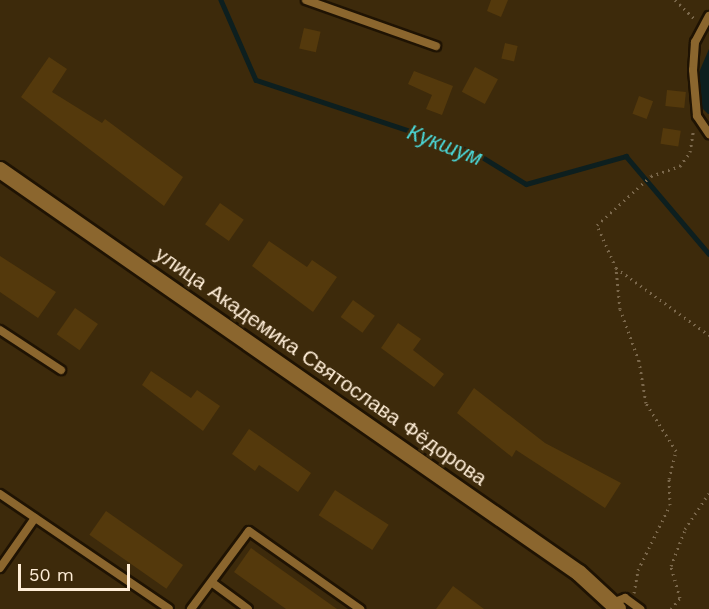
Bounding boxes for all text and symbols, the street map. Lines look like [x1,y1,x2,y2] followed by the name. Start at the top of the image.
[404,119,486,171] water label: Кукшум
[150,241,492,491] street label: улица Академика Святослава Фёдорова
[21,552,134,590] scale bar
[29,564,74,585] text: 50 m

